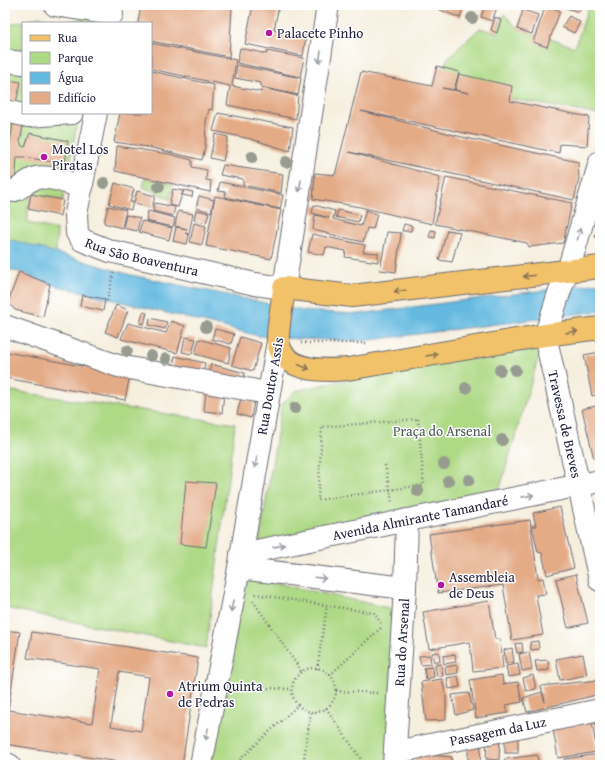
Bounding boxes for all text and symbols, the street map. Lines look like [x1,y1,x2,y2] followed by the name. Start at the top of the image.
[22,22,152,114] legend
[277,23,363,43] place label: Palacete Pinho
[264,28,274,38] marker: Palacete Pinho
[58,29,77,46] text: Rua
[58,49,94,66] text: Parque
[316,50,324,63] one-way arrow
[58,69,84,86] text: Água
[58,89,96,106] text: Edifício
[52,139,109,175] place label: Motel Los Piratas
[39,152,49,162] marker: Motel Los Piratas
[296,179,304,192] one-way arrow
[576,228,583,241] one-way arrow
[82,232,201,281] street label: Rua São Boaventura
[523,272,536,280] one-way arrow
[394,287,407,294] one-way arrow
[565,328,578,336] one-way arrow
[252,336,288,436] street label: Rua Doutor Assis
[425,351,438,359] one-way arrow
[297,363,309,371] one-way arrow
[543,368,587,480] street label: Travessa de Breves
[393,421,491,441] park label: Praça do Arsenal
[252,455,260,468] one-way arrow
[331,490,510,545] street label: Avenida Almirante Tamandaré
[521,492,534,500] one-way arrow
[272,542,285,550] one-way arrow
[449,567,515,603] place label: Assembleia de Deus
[313,574,326,581] one-way arrow
[436,580,446,590] marker: Assembleia de Deus
[389,598,414,687] street label: Rua do Arsenal
[228,599,236,612] one-way arrow
[178,676,263,712] place label: Atrium Quinta de Pedras
[165,689,175,699] marker: Atrium Quinta de Pedras
[448,711,548,751] street label: Passagem da Luz
[203,727,211,740] one-way arrow

